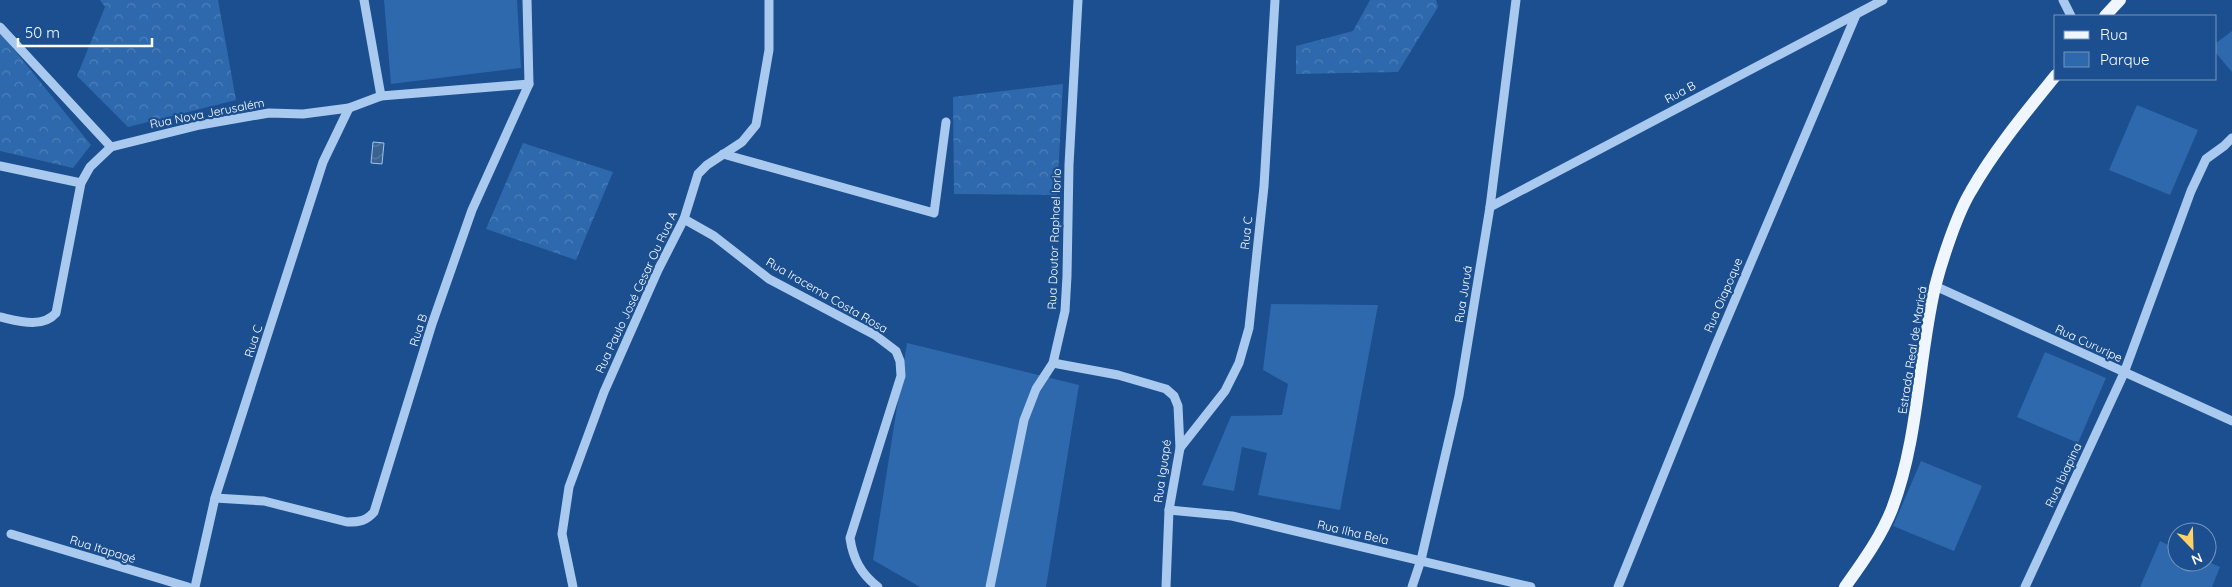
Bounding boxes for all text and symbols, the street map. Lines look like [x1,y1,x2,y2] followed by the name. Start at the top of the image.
[18,15,151,47] scale bar
[2054,15,2217,80] legend
[25,23,60,42] text: 50 m
[2100,25,2128,44] text: Rua
[2100,50,2150,69] text: Parque
[1662,78,1698,106] street label: Rua B
[148,95,266,131] street label: Rua Nova Jerusalém
[1044,168,1064,310] street label: Rua Doutor Raphael Iorio
[592,208,680,375] street label: Rua Paulo José Cesar Ou Rua A
[1237,216,1255,250] street label: Rua C
[763,254,891,336] street label: Rua Iracema Costa Rosa
[1701,255,1746,335] street label: Rua Oiapoque
[1451,264,1475,324] street label: Rua Juruá
[1894,285,1930,415] street label: Estrada Real de Maricá
[406,312,430,348] street label: Rua B
[2053,321,2125,365] street label: Rua Cururipe
[241,323,265,359] street label: Rua C
[1150,438,1174,504] street label: Rua Iguapé
[2042,440,2084,510] street label: Rua Ibiapina
[1316,516,1390,548] street label: Rua Ilha Bela
[2167,522,2217,572] north arrow
[68,532,138,566] street label: Rua Itapagé
[2189,549,2205,569] text: N

